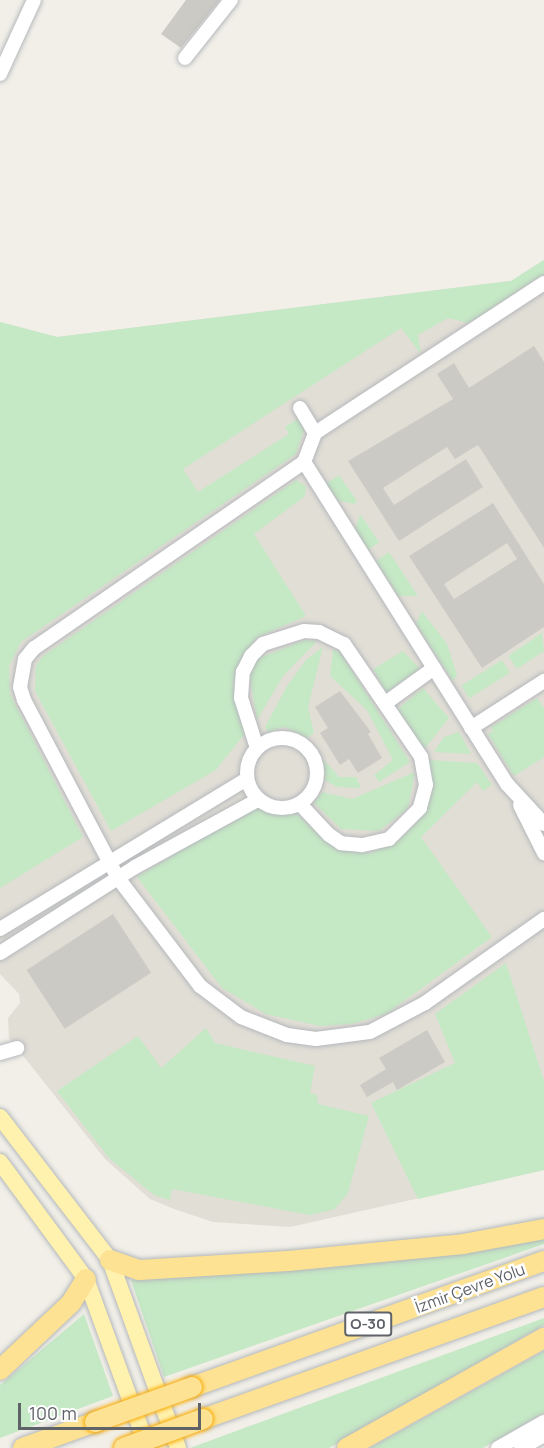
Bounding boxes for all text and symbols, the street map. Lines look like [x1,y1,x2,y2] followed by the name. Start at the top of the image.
[412,1259,528,1317] street label: İzmir Çevre Yolu
[344,1312,392,1336] road number: O-30
[21,1391,204,1429] scale bar
[29,1401,77,1425] text: 100 m

